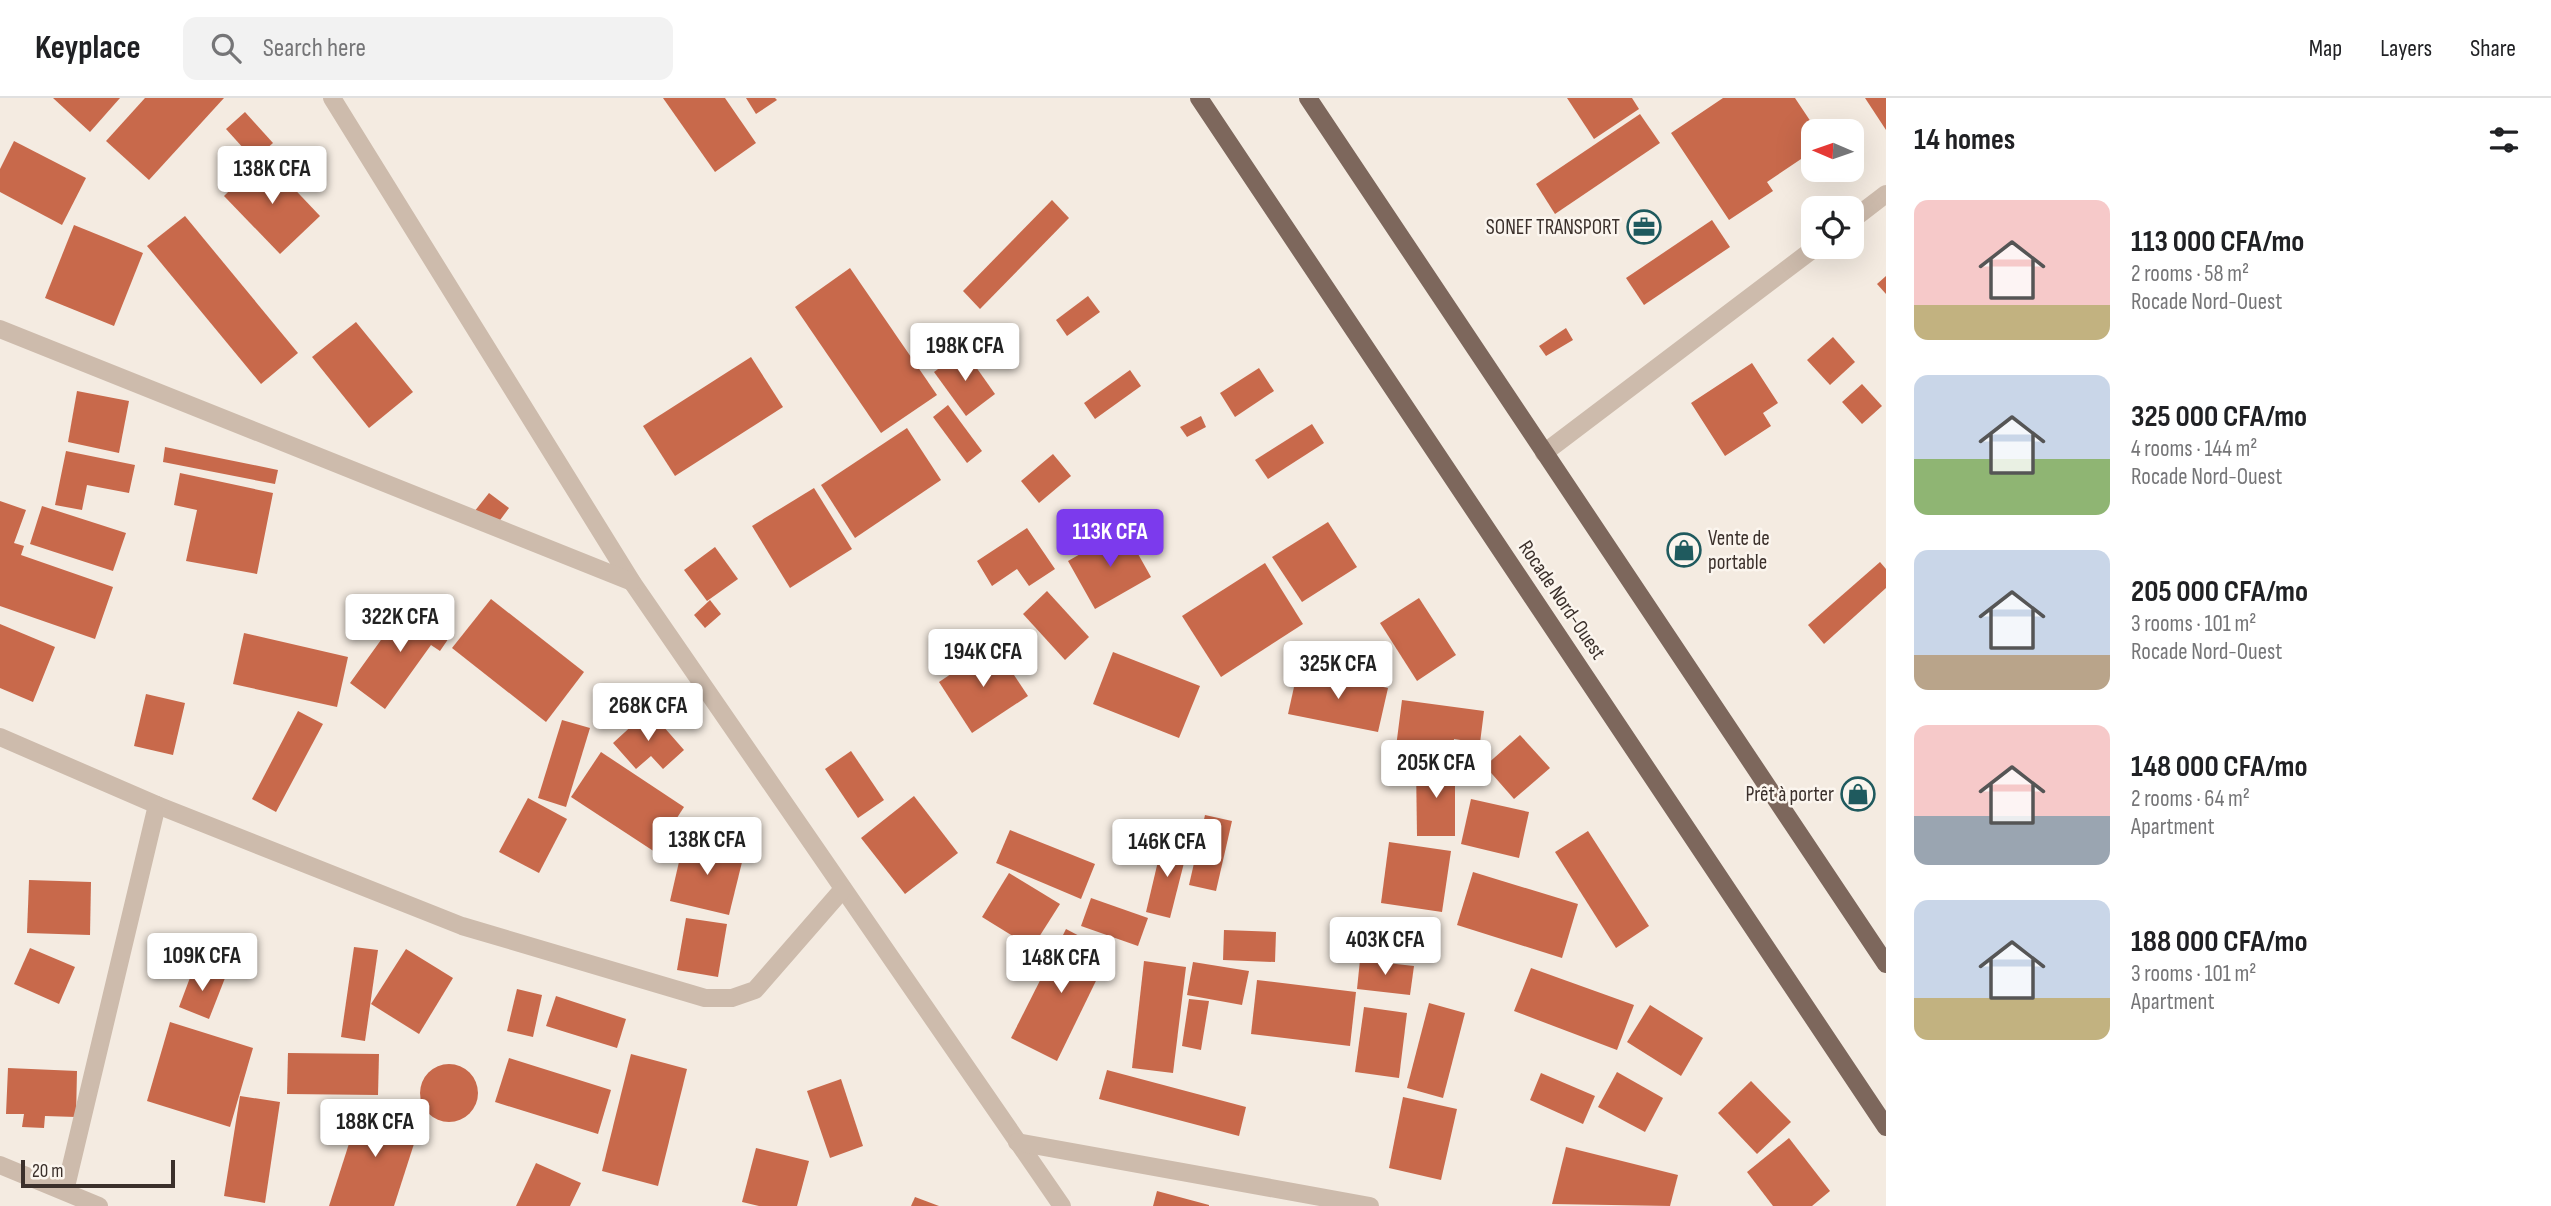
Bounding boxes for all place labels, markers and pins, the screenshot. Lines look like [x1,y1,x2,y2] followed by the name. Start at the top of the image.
[200,146,344,206] pin: 138K CFA
[1625,208,1663,246] office icon: SONEF TRANSPORT
[1486,215,1620,240] place label: SONEF TRANSPORT
[893,324,1037,383] pin: 198K CFA
[1038,510,1182,569] pin: 113K CFA
[1708,526,1770,575] place label: Vente de portable
[1665,531,1703,569] shop icon: Vente de portable
[328,594,472,654] pin: 322K CFA
[911,630,1055,689] pin: 194K CFA
[1266,642,1410,701] pin: 325K CFA
[576,684,720,743] pin: 268K CFA
[1364,740,1508,800] pin: 205K CFA
[1839,775,1877,813] shop icon: Prêt à porter
[1746,782,1834,807] place label: Prêt à porter
[635,818,779,877] pin: 138K CFA
[1095,820,1239,879] pin: 146K CFA
[1313,918,1457,977] pin: 403K CFA
[130,934,274,993] pin: 109K CFA
[989,936,1133,995] pin: 148K CFA
[303,1100,447,1159] pin: 188K CFA

